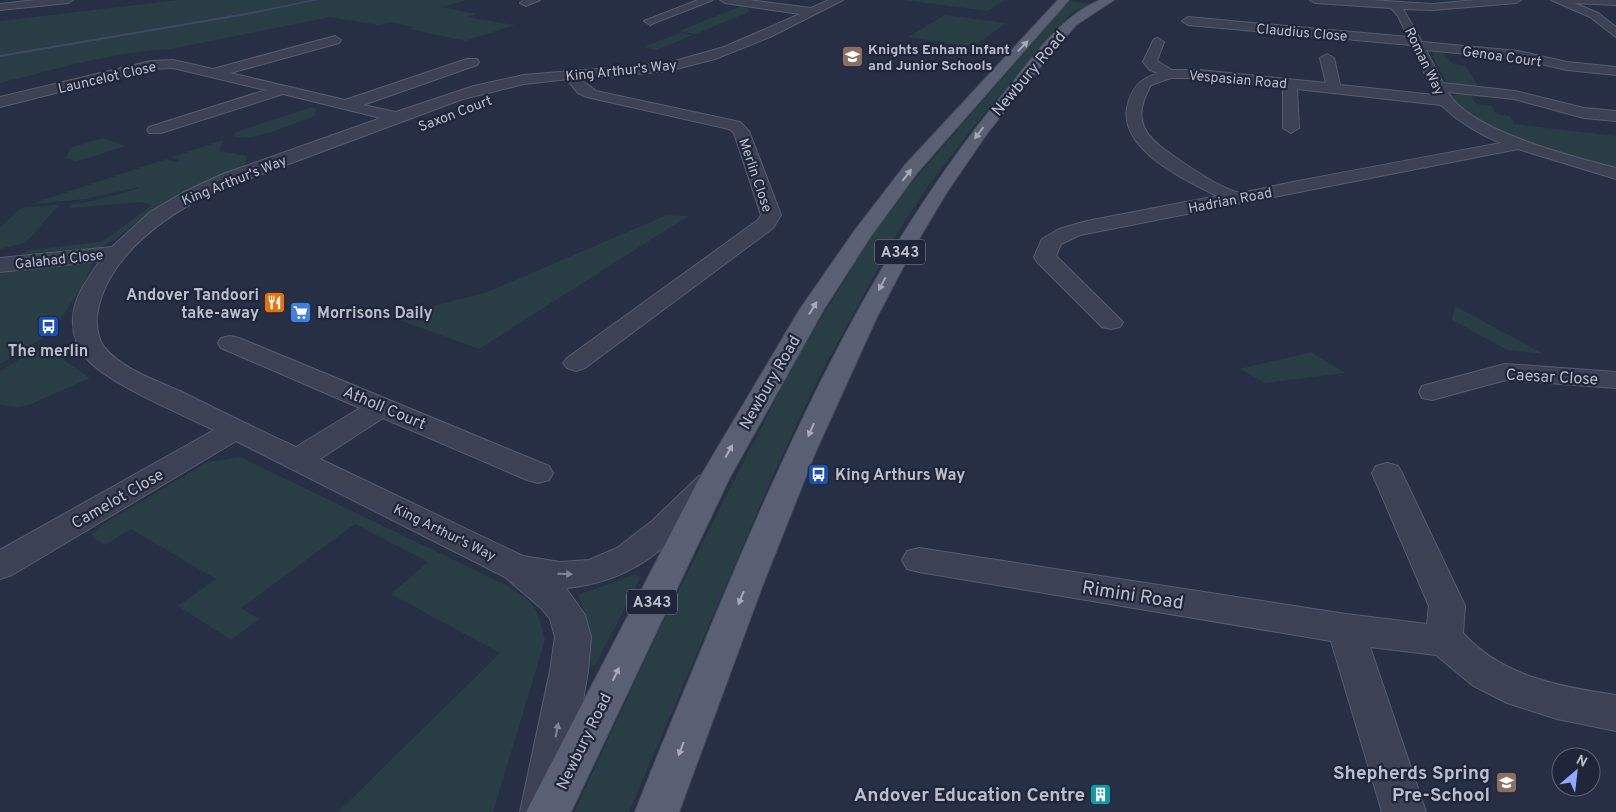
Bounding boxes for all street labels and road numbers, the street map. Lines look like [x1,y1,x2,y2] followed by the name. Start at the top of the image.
[1256,21,1348,46] street label: Claudius Close
[1400,25,1447,98] street label: Roman Way
[988,28,1071,121] street label: Newbury Road
[1461,44,1543,71] street label: Genoa Court
[565,57,678,86] street label: King Arthur's Way
[57,59,158,98] street label: Launcelot Close
[1188,68,1288,93] street label: Vespasian Road
[416,93,495,136] street label: Saxon Court
[734,136,775,215] street label: Merlin Close
[180,153,290,210] street label: King Arthur's Way
[1187,185,1274,218] street label: Hadrian Road
[875,240,925,264] road number: A343
[14,247,104,274] street label: Galahad Close
[736,333,806,433] street label: Newbury Road
[1505,366,1599,390] street label: Caesar Close
[340,383,428,435] street label: Atholl Court
[68,465,168,534] street label: Camelot Close
[390,501,498,565] street label: King Arthur's Way
[1080,576,1185,616] street label: Rimini Road
[627,590,677,614] road number: A343
[553,690,617,793] street label: Newbury Road

